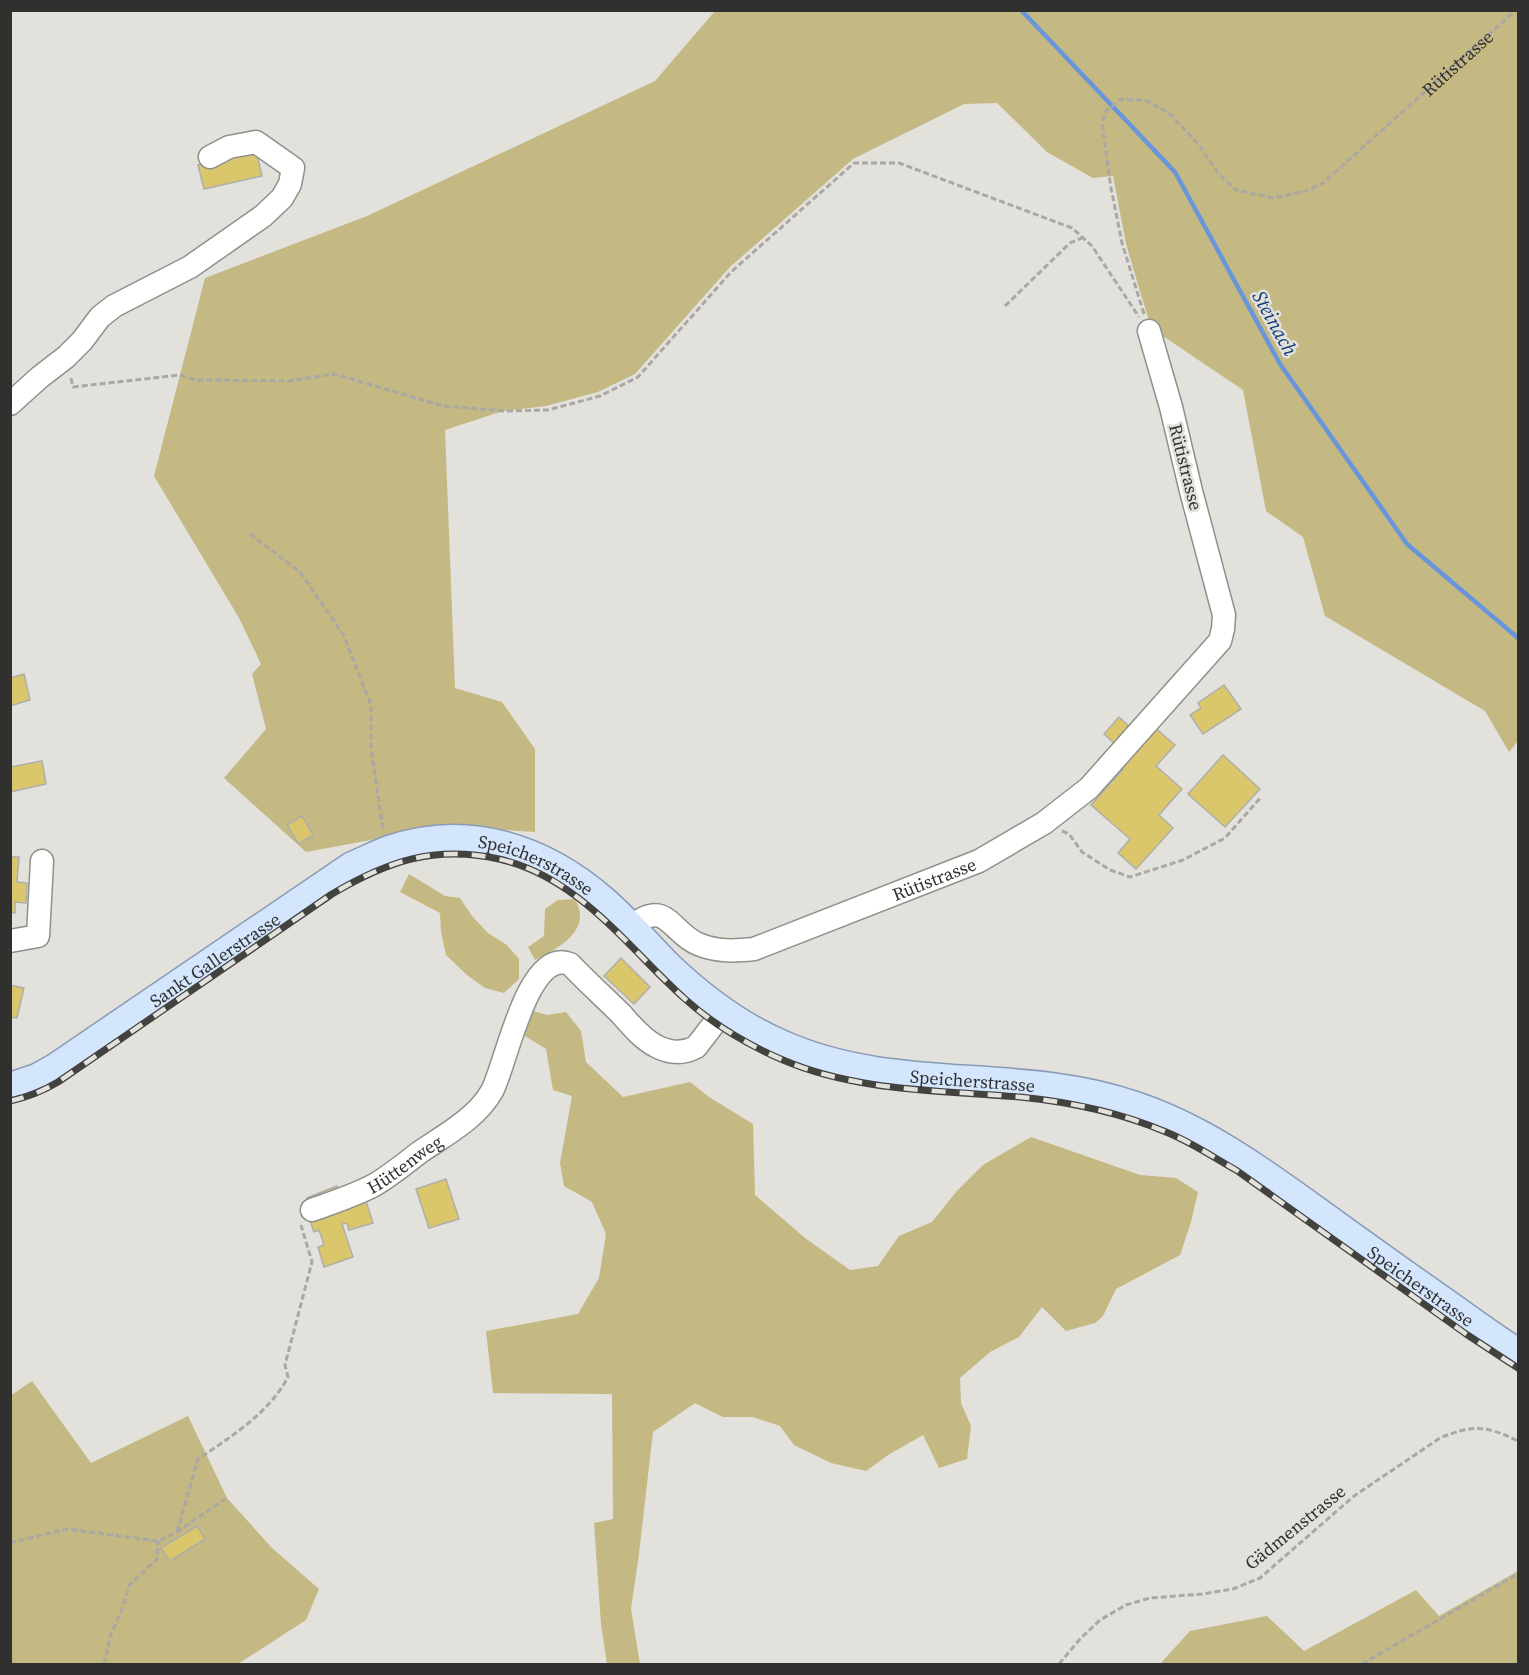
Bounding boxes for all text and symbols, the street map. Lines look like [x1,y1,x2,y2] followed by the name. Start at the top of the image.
[1416,24,1498,102] street label: Rütistrasse
[1246,285,1304,361] water label: Steinach
[1163,421,1209,513] street label: Rütistrasse
[477,828,599,901] street label: Speicherstrasse
[888,851,980,906] street label: Rütistrasse
[144,906,285,1013] street label: Sankt Gallerstrasse
[909,1063,1036,1098] street label: Speicherstrasse
[362,1128,447,1199] street label: Hüttenweg
[1363,1239,1479,1332] street label: Speicherstrasse
[1239,1479,1351,1575] street label: Gädmenstrasse

